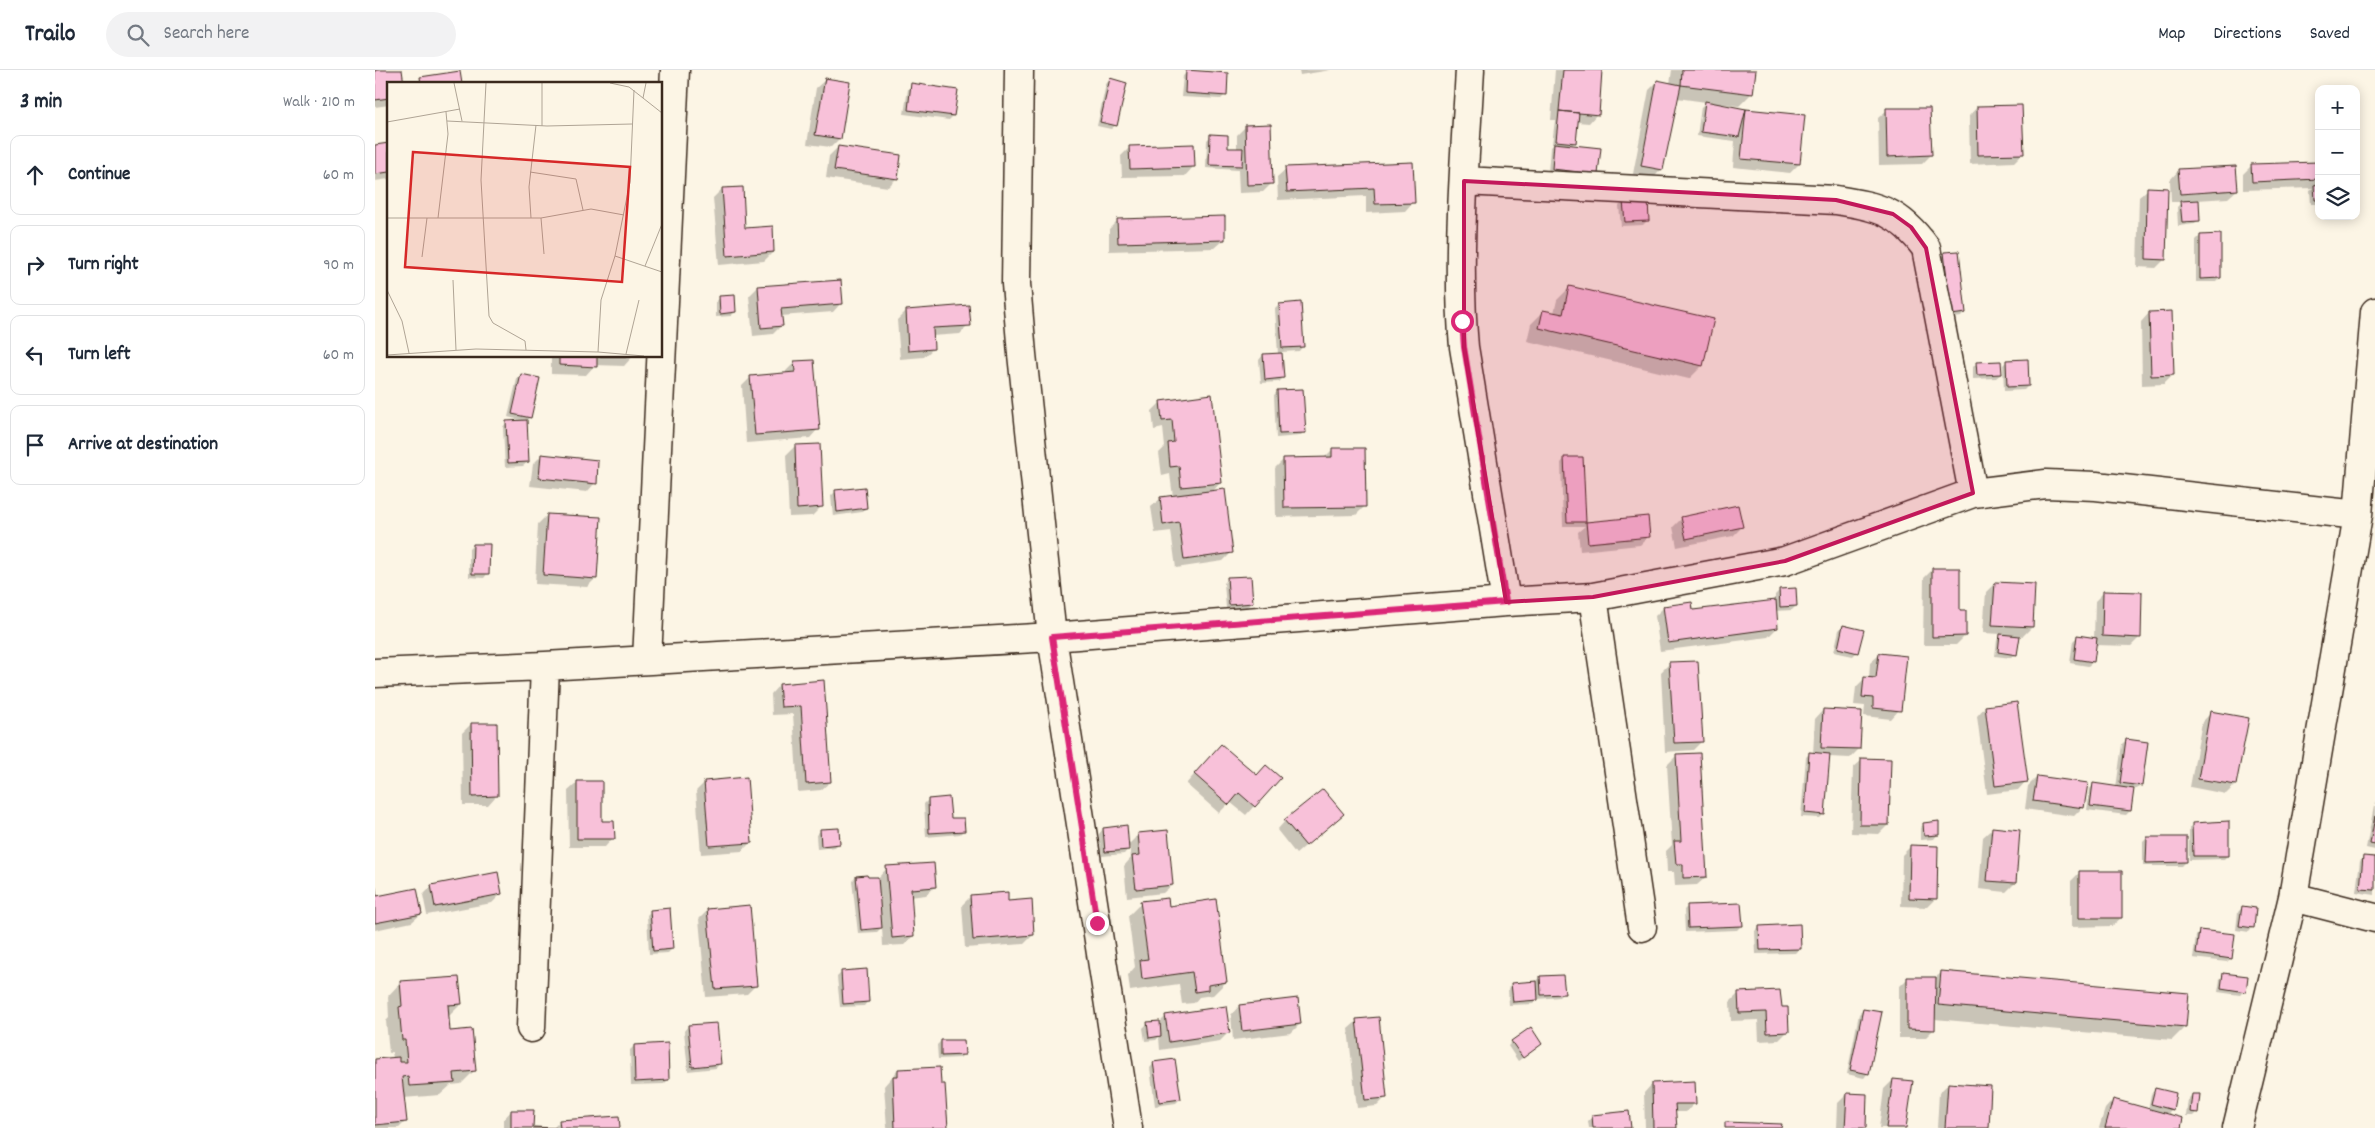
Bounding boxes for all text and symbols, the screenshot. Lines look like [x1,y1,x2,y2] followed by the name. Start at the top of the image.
[106,12,456,57] search box
[25,18,76,52] text: Trailo
[124,21,152,49] icon: search
[164,21,249,48] text: Search here
[2158,22,2185,47] text: Map
[2213,22,2282,47] text: Directions
[2310,22,2350,47] text: Saved
[387,82,663,358] inset map
[2315,85,2360,220] map controls
[2315,85,2360,130] button: +
[20,88,62,118] text: 3 min
[283,91,355,114] text: Walk · 210 m
[2315,130,2360,175] button: −
[21,161,49,189] icon: ahead
[68,162,130,189] text: Continue
[323,164,354,187] text: 60 m
[2315,175,2360,220] button: layers
[21,251,49,279] icon: right
[68,252,139,279] text: Turn right
[323,254,354,277] text: 90 m
[1451,310,1474,333] route start
[21,341,49,369] icon: left
[68,342,131,369] text: Turn left
[323,344,354,367] text: 60 m
[21,431,49,459] icon: arrive
[68,432,218,459] text: Arrive at destination
[1086,912,1109,935] route end

